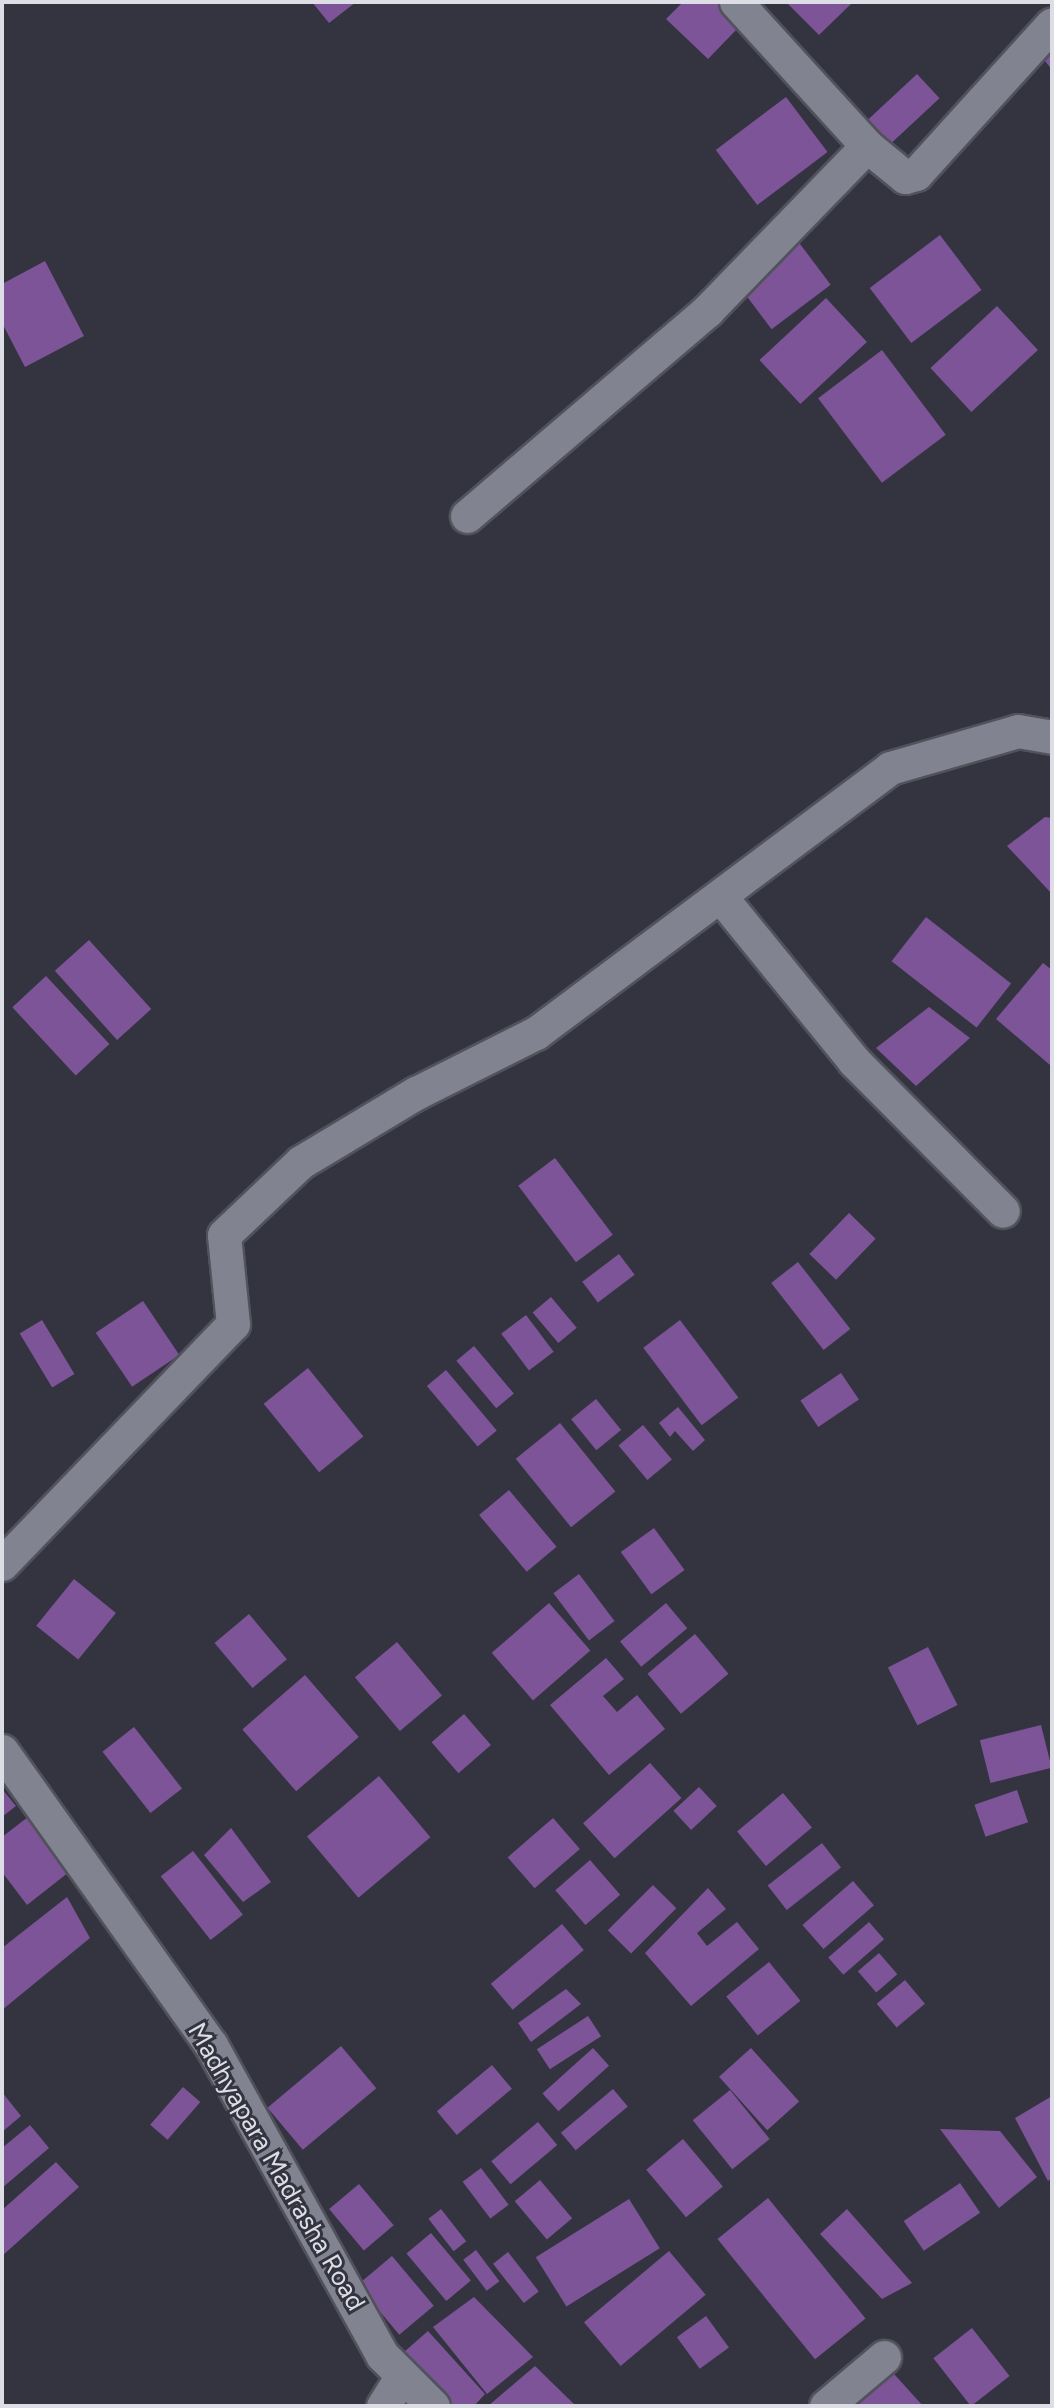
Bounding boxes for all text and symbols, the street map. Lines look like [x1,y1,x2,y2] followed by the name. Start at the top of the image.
[181,2018,371,2316] street label: Madhyapara Madrasha Road

